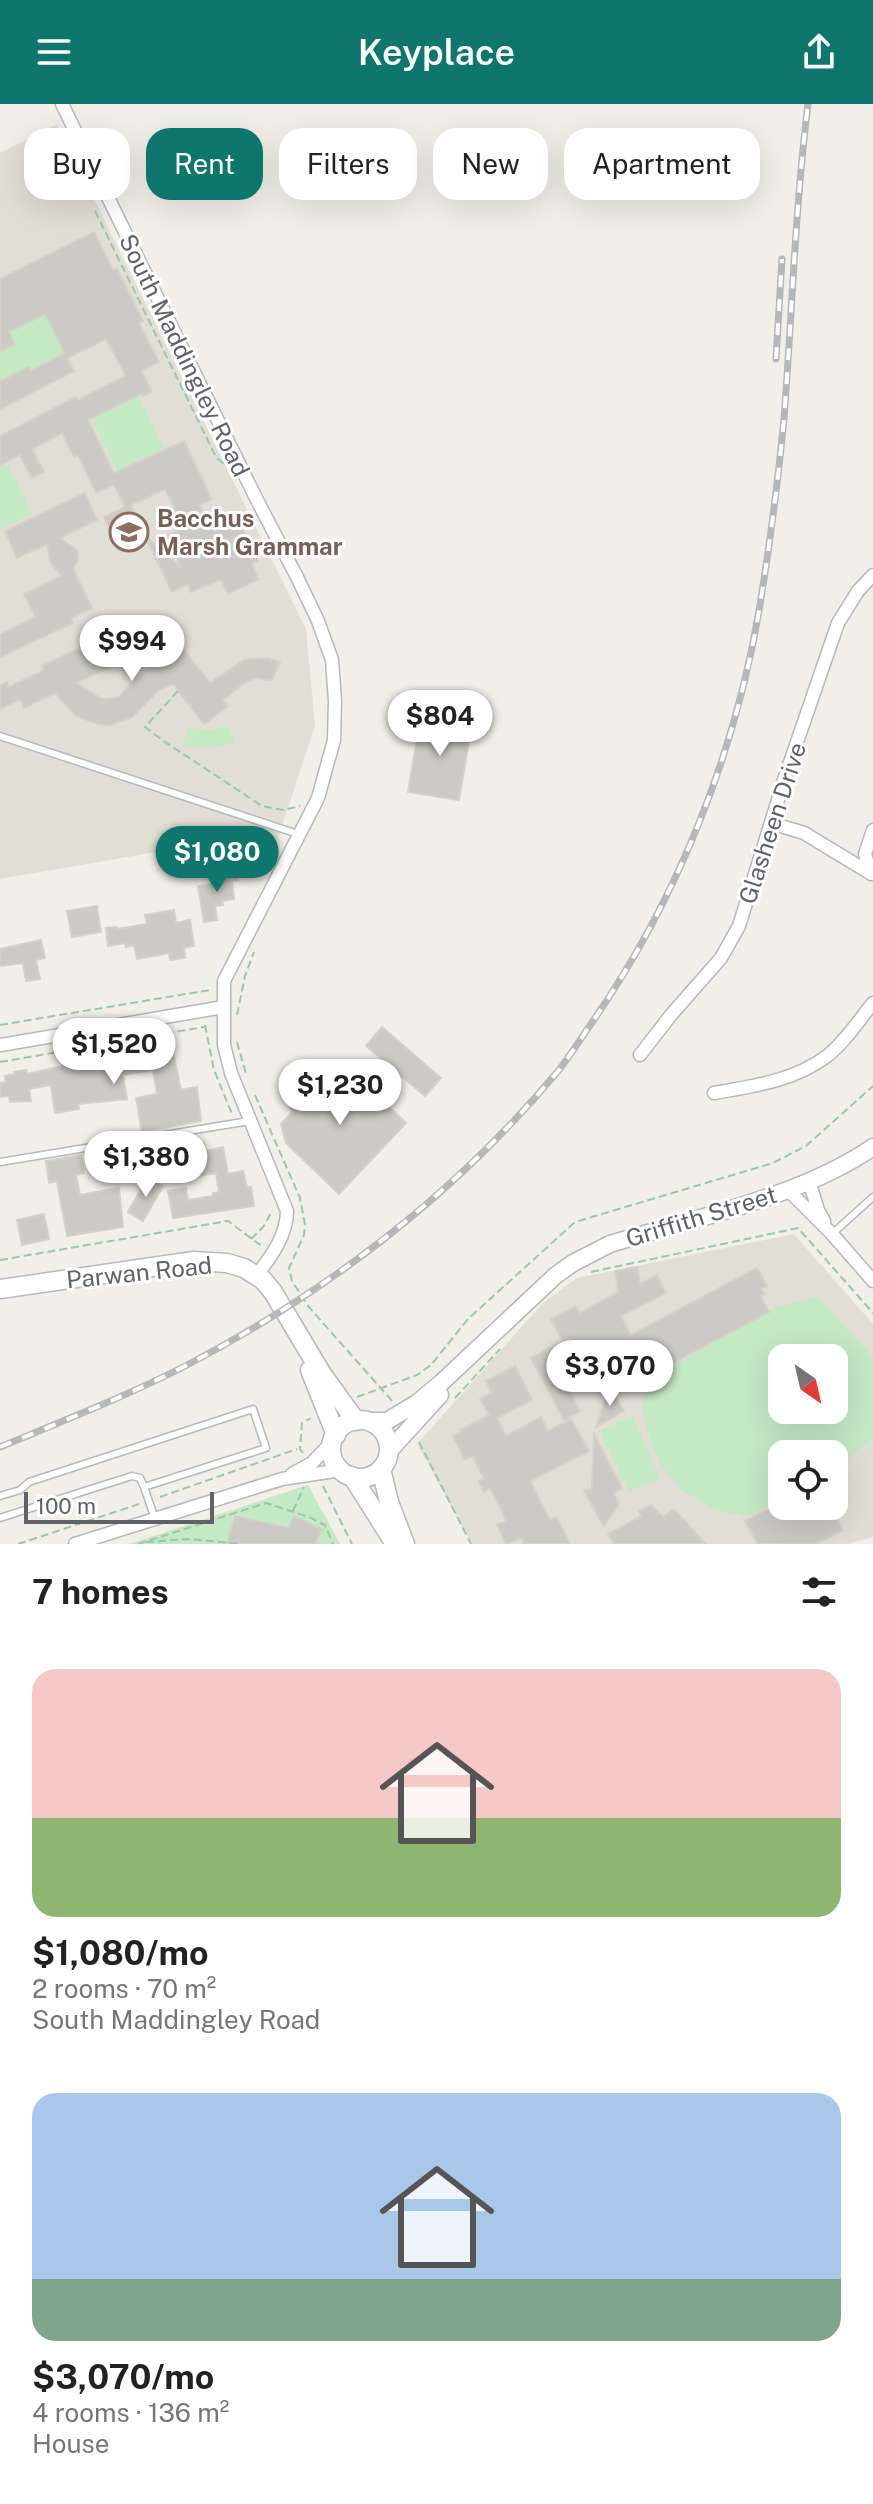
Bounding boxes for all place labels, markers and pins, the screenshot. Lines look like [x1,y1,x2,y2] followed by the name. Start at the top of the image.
[157,504,343,560] place label: Bacchus Marsh Grammar
[108,511,150,553] school or university icon: Bacchus Marsh Grammar
[85,615,179,683] pin: $994
[393,690,487,758] pin: $804
[152,826,282,894] pin: $1,080
[49,1018,179,1086] pin: $1,520
[275,1059,405,1127] pin: $1,230
[81,1131,211,1199] pin: $1,380
[545,1340,675,1408] pin: $3,070

